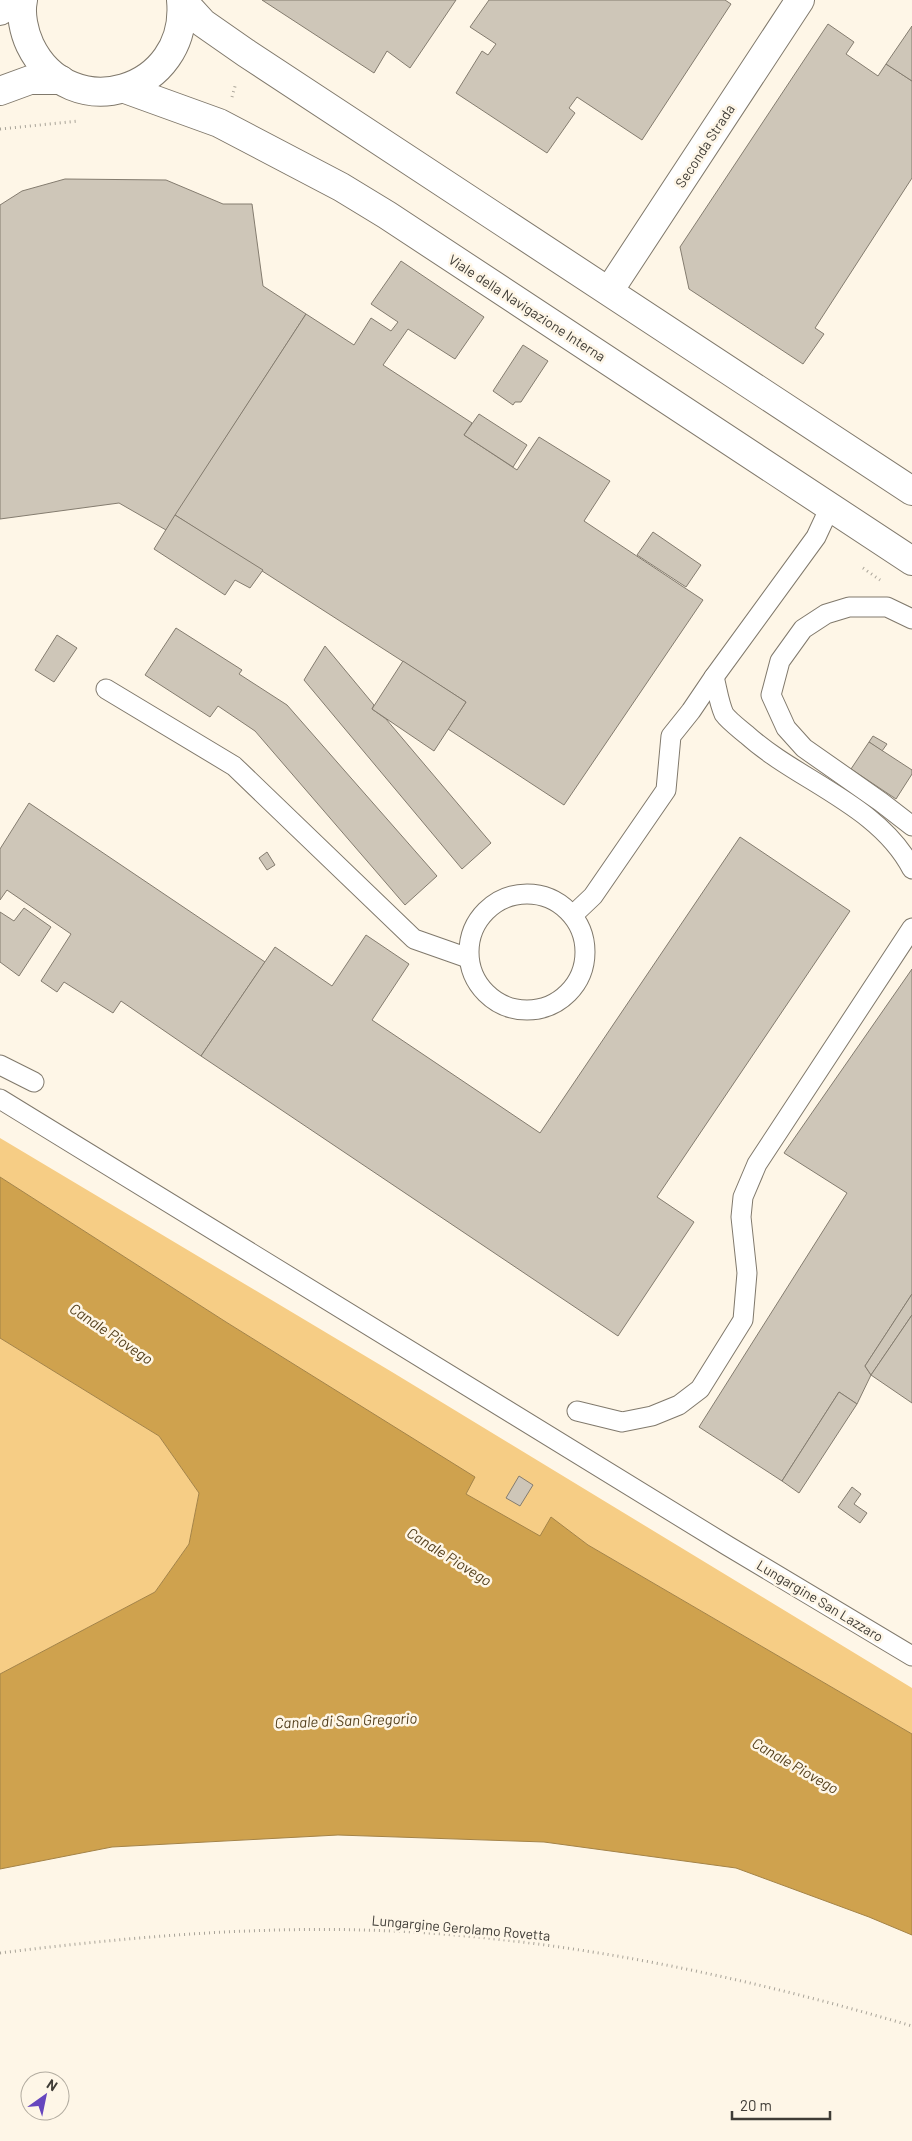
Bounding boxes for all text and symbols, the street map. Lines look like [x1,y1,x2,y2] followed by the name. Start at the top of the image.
[671,101,738,191] street label: Seconda Strada
[446,250,609,365] street label: Viale della Navigazione Interna
[67,1299,157,1368] water label: Canale Piovego
[404,1523,495,1589] water label: Canale Piovego
[754,1556,887,1645] street label: Lungargine San Lazzaro
[274,1709,418,1731] water label: Canale di San Gregorio
[749,1733,842,1797] water label: Canale Piovego
[371,1911,551,1944] street label: Lungargine Gerolamo Rovetta
[20,2071,70,2121] north arrow
[44,2075,61,2094] text: N
[732,2088,830,2120] scale bar
[740,2096,772,2114] text: 20 m

